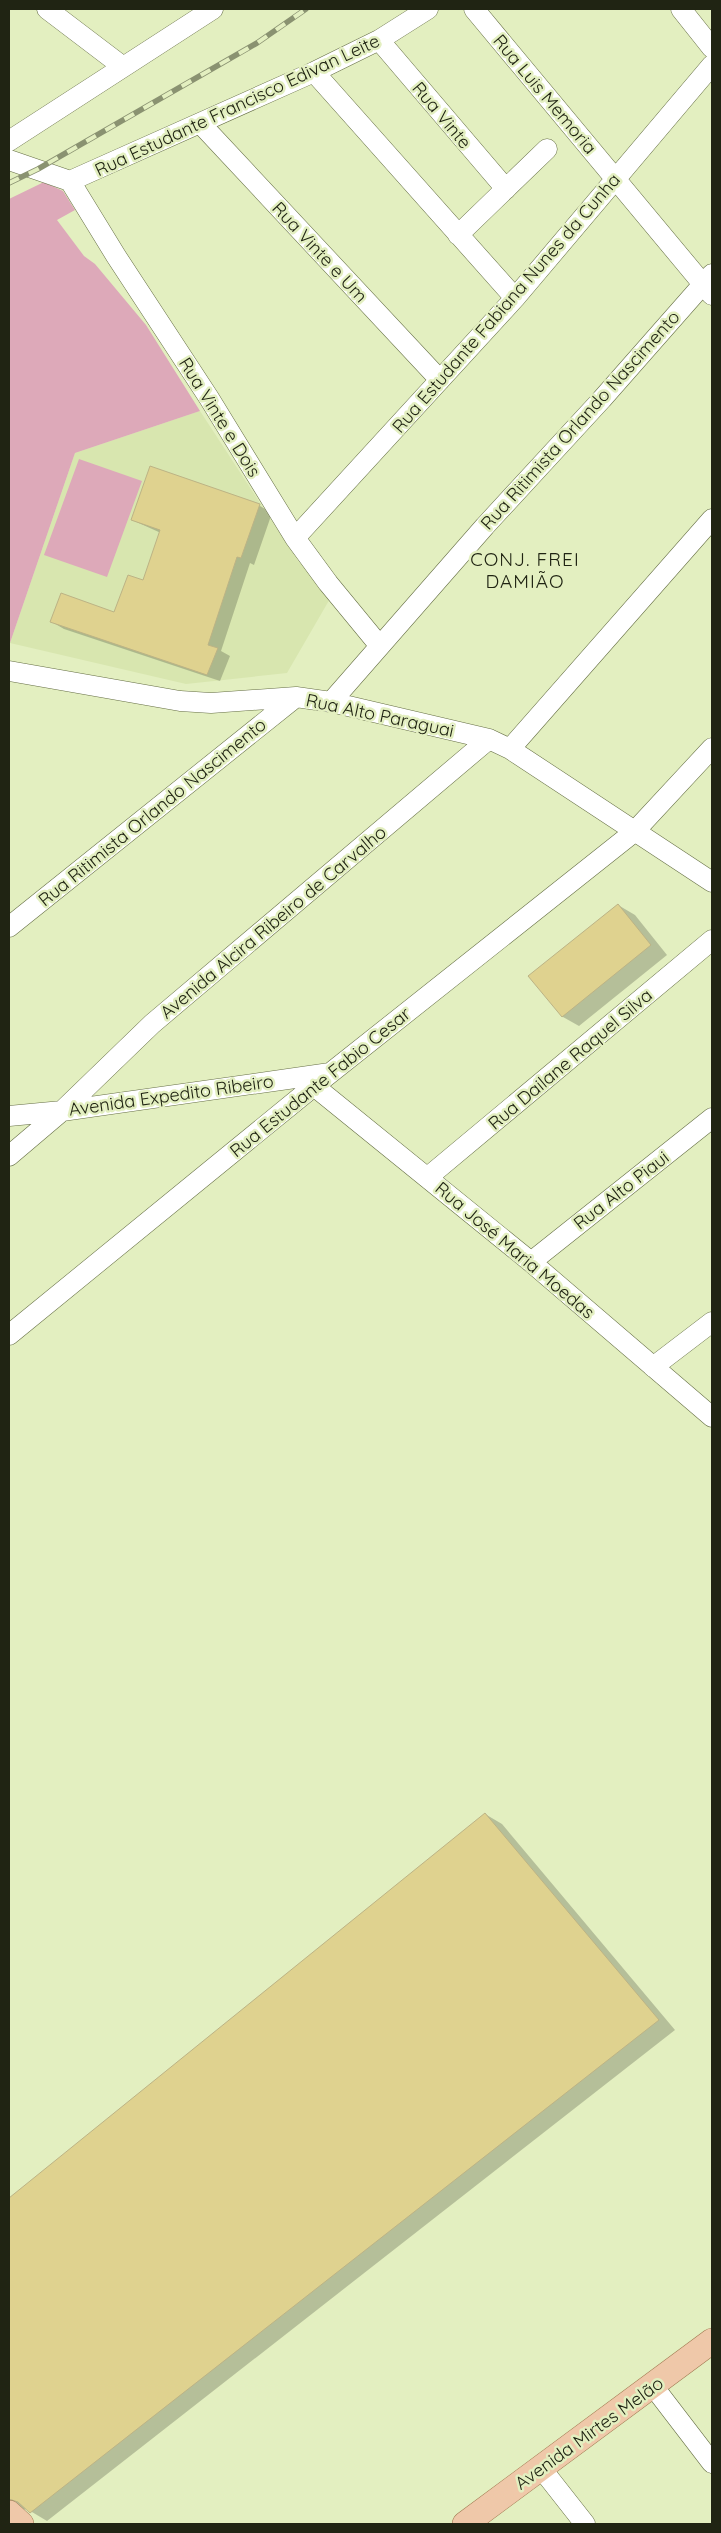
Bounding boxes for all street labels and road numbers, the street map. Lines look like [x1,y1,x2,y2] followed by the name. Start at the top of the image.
[91,29,383,181] street label: Rua Estudante Francisco Edivan Leite
[488,30,602,158] street label: Rua Luis Memoria
[407,77,477,153] street label: Rua Vinte
[387,168,625,438] street label: Rua Estudante Fabiana Nunes da Cunha
[267,197,373,307] street label: Rua Vinte e Um
[475,306,685,534] street label: Rua Ritimista Orlando Nascimento
[174,353,266,481] street label: Rua Vinte e Dois
[304,688,456,742] street label: Rua Alto Paraguai
[33,713,271,911] street label: Rua Ritimista Orlando Nascimento
[155,821,391,1023] street label: Avenida Alcira Ribeiro de Carvalho
[483,983,657,1135] street label: Rua Dailane Raquel Silva
[225,1002,415,1162] street label: Rua Estudante Fabio Cesar
[67,1069,275,1121] street label: Avenida Expedito Ribeiro
[569,1146,673,1234] street label: Rua Alto Piaui
[431,1177,599,1323] street label: Rua José Maria Moedas
[510,2371,668,2495] street label: Avenida Mirtes Melão

